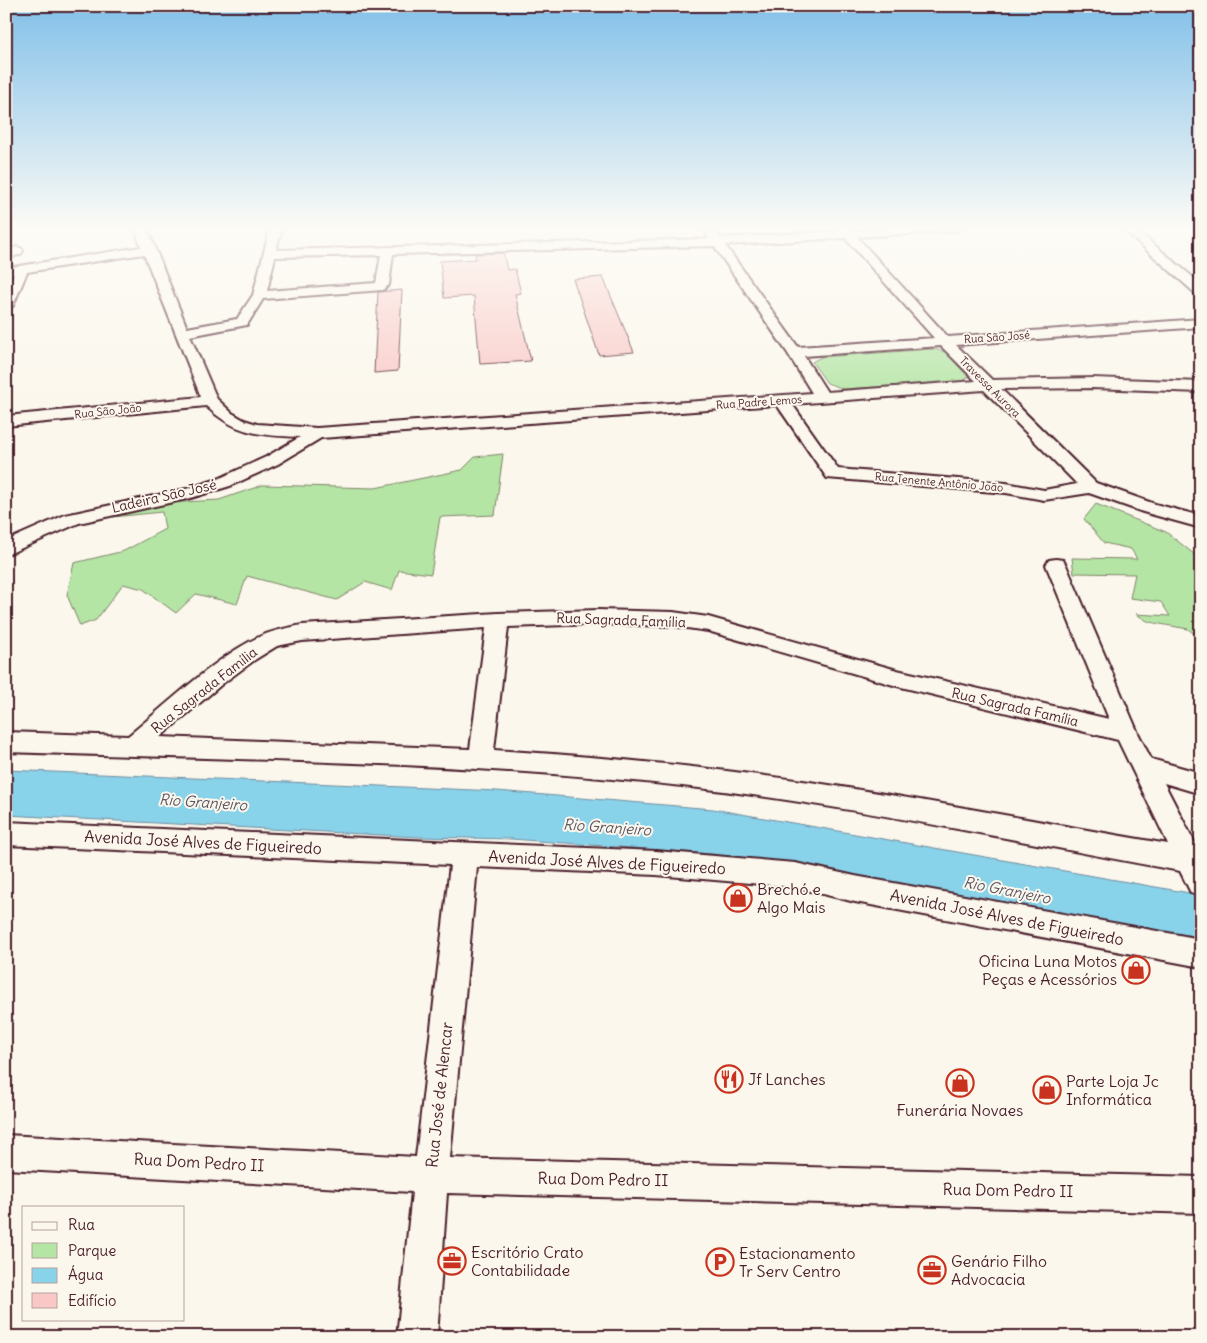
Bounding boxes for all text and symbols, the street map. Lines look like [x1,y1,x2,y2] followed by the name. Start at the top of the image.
[964,328,1030,346] street label: Rua São José
[957,354,1023,420] street label: Travessa Aurora
[715,392,803,412] street label: Rua Padre Lemos
[74,401,142,421] street label: Rua São João
[874,469,1004,495] street label: Rua Tenente Antônio João
[110,475,218,517] street label: Ladeira São José
[556,609,686,631] street label: Rua Sagrada Família
[147,643,261,737] street label: Rua Sagrada Família
[950,684,1080,730] street label: Rua Sagrada Família
[158,789,249,815] water label: Rio Granjeiro
[562,814,653,840] water label: Rio Granjeiro
[84,826,322,858] street label: Avenida José Alves de Figueiredo
[488,846,726,878] street label: Avenida José Alves de Figueiredo
[962,872,1054,908] water label: Rio Granjeiro
[757,879,825,917] place label: Brechó e Algo Mais
[723,883,753,913] shop icon: Brechó e Algo Mais
[888,884,1126,950] street label: Avenida José Alves de Figueiredo
[978,951,1117,989] place label: Oficina Luna Motos Peças e Acessórios
[1121,955,1151,985] shop icon: Oficina Luna Motos Peças e Acessórios
[421,1021,457,1169] street label: Rua José de Alencar
[714,1064,744,1094] restaurant icon: Jf Lanches
[945,1068,975,1098] shop icon: Funerária Novaes
[748,1069,826,1089] place label: Jf Lanches
[1066,1071,1159,1109] place label: Parte Loja Jc Informática
[1032,1075,1062,1105] shop icon: Parte Loja Jc Informática
[897,1100,1023,1120] place label: Funerária Novaes
[133,1149,265,1175] street label: Rua Dom Pedro II
[537,1168,669,1190] street label: Rua Dom Pedro II
[942,1179,1074,1201] street label: Rua Dom Pedro II
[22,1206,185,1320] legend
[68,1215,95,1234] text: Rua
[68,1241,116,1260] text: Parque
[471,1242,584,1280] place label: Escritório Crato Contabilidade
[739,1243,855,1281] place label: Estacionamento Tr Serv Centro
[437,1246,467,1276] office icon: Escritório Crato Contabilidade
[705,1247,735,1277] parking icon: Estacionamento Tr Serv Centro
[951,1251,1047,1289] place label: Genário Filho Advocacia
[917,1255,947,1285] office icon: Genário Filho Advocacia
[68,1265,104,1284] text: Água
[68,1291,116,1310] text: Edifício

